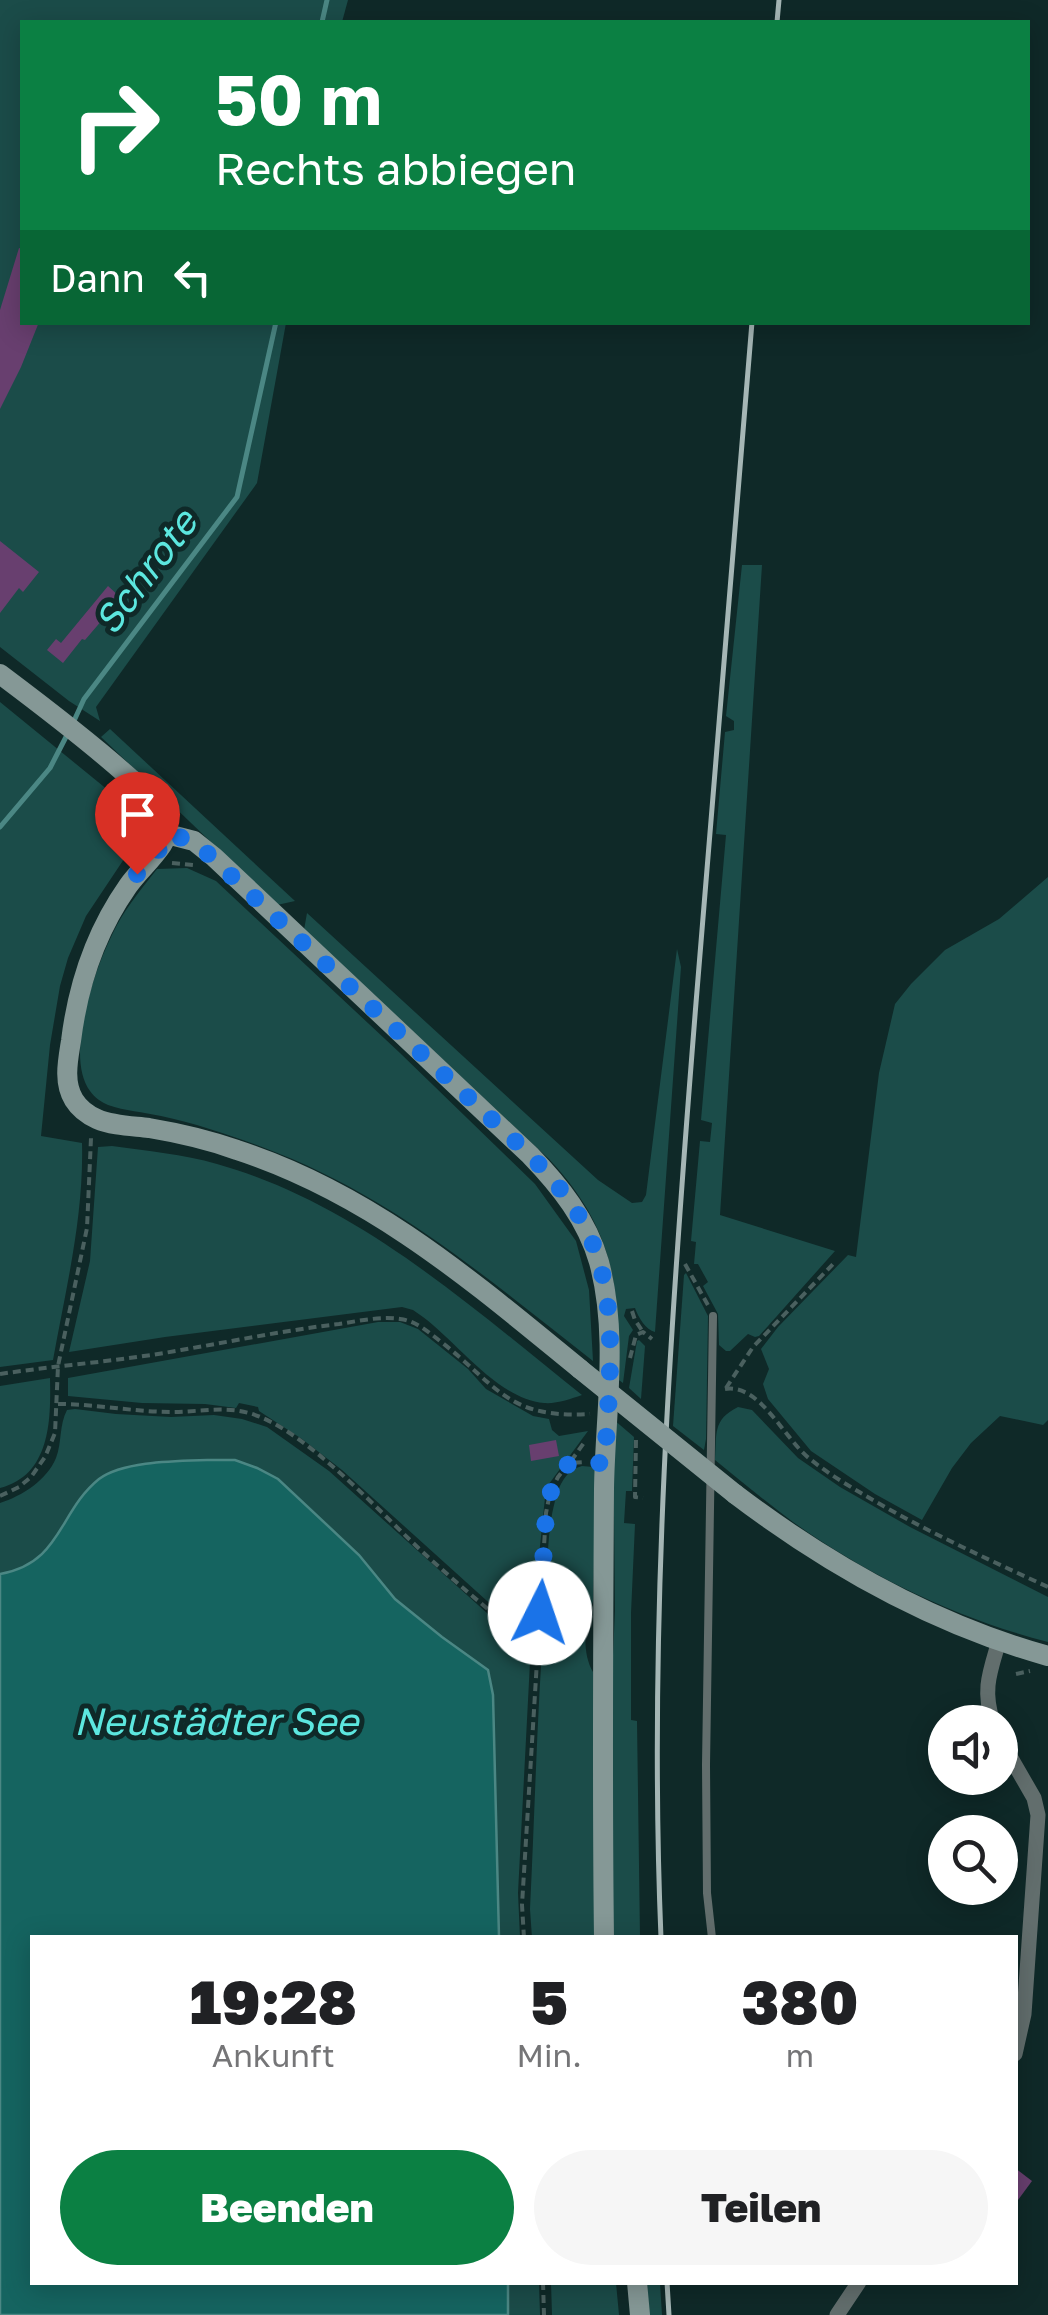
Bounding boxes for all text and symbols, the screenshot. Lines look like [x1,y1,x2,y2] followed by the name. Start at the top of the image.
[215,56,382,140] text: 50 m
[50,60,180,190] icon: right
[215,141,577,195] text: Rechts abbiegen
[165,250,220,305] icon: left
[50,255,145,300] text: Dann
[84,498,208,642] water label: Schrote
[95,772,180,875] pin
[110,787,165,842] icon: arrive
[488,1561,592,1665] position arrow
[74,1698,361,1743] water label: Neustädter See
[928,1705,1018,1905] map controls
[928,1705,1018,1795] button: sound
[928,1815,1018,1905] button: search
[190,1965,357,2037] text: 19:28
[530,1965,568,2037] text: 5
[742,1965,858,2037] text: 380
[212,2036,335,2074] text: Ankunft
[516,2036,582,2074] text: Min.
[786,2036,814,2074] text: m
[60,2150,514,2265] button: Beenden
[534,2150,988,2265] button: Teilen

